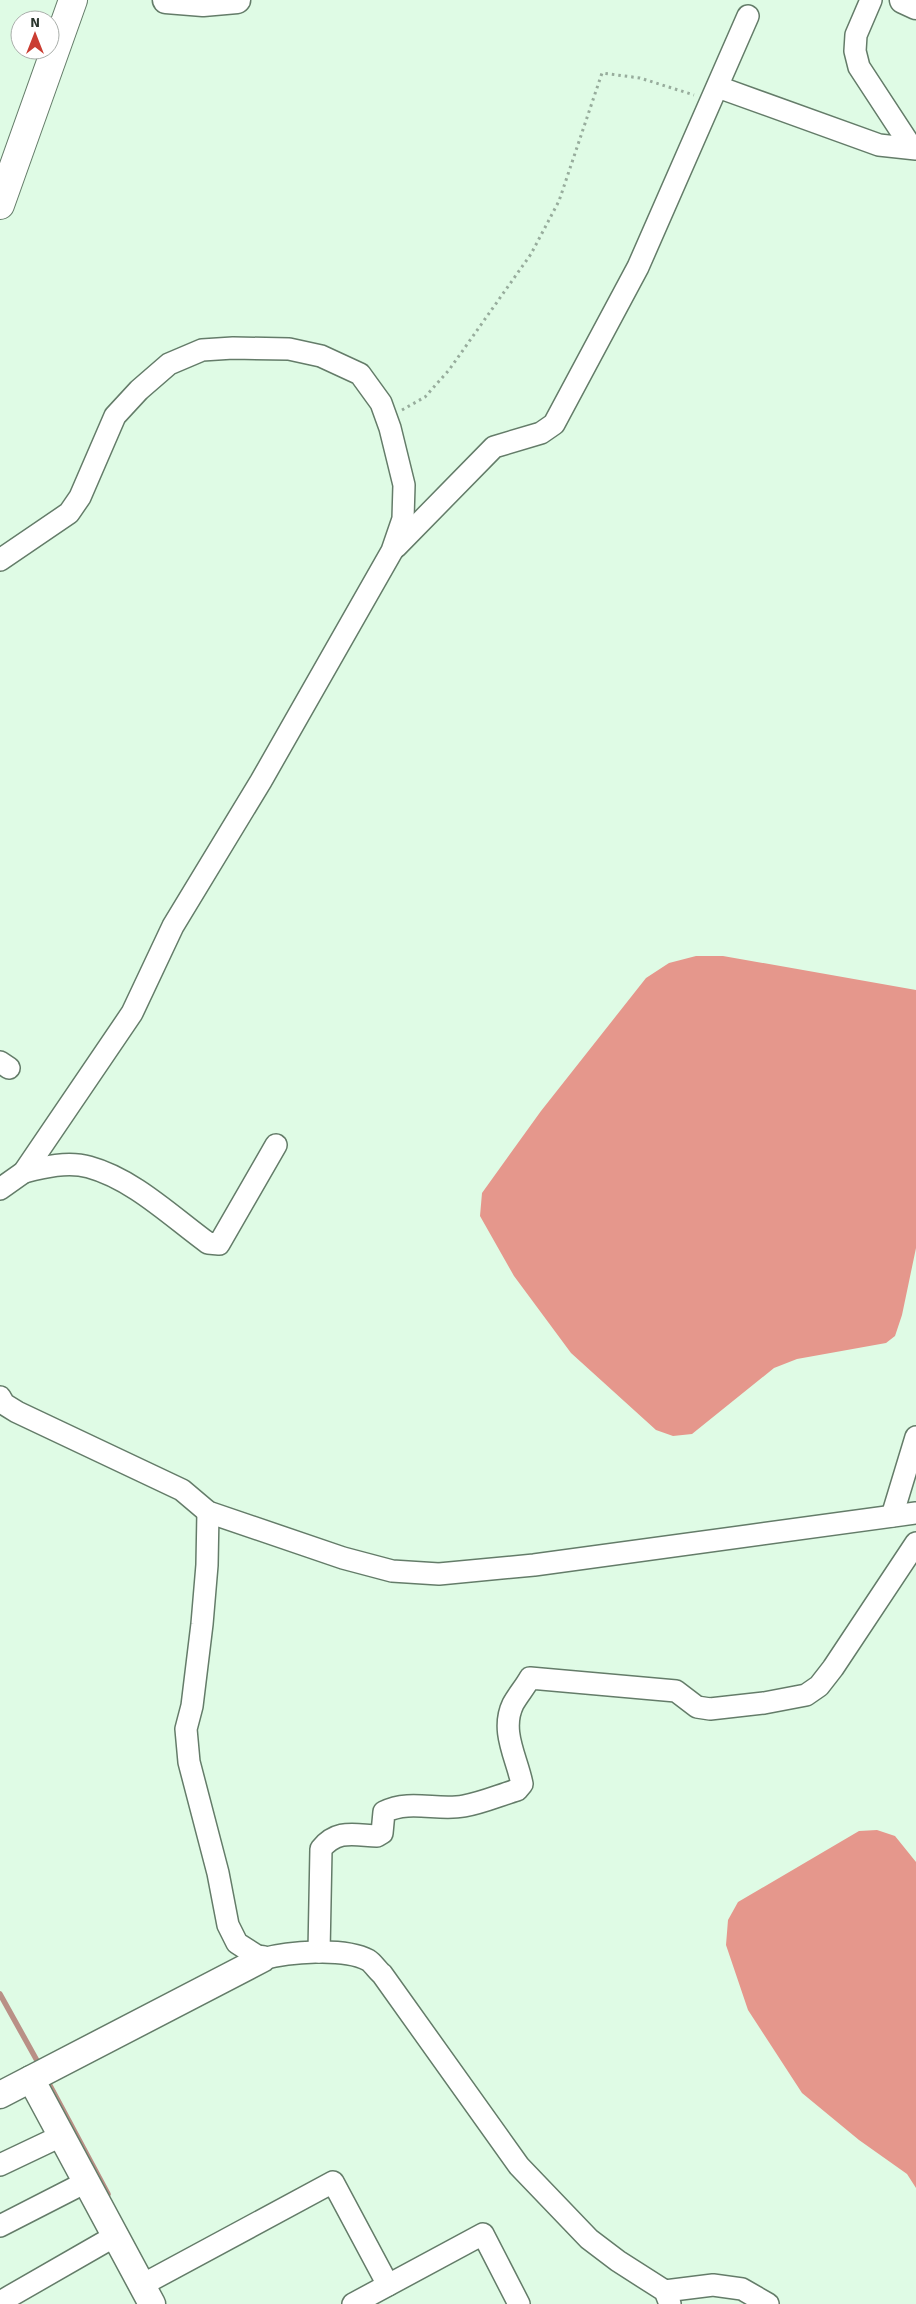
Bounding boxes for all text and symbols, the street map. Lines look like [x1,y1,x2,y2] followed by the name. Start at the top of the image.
[10,10,60,60] north arrow
[30,14,40,31] text: N

